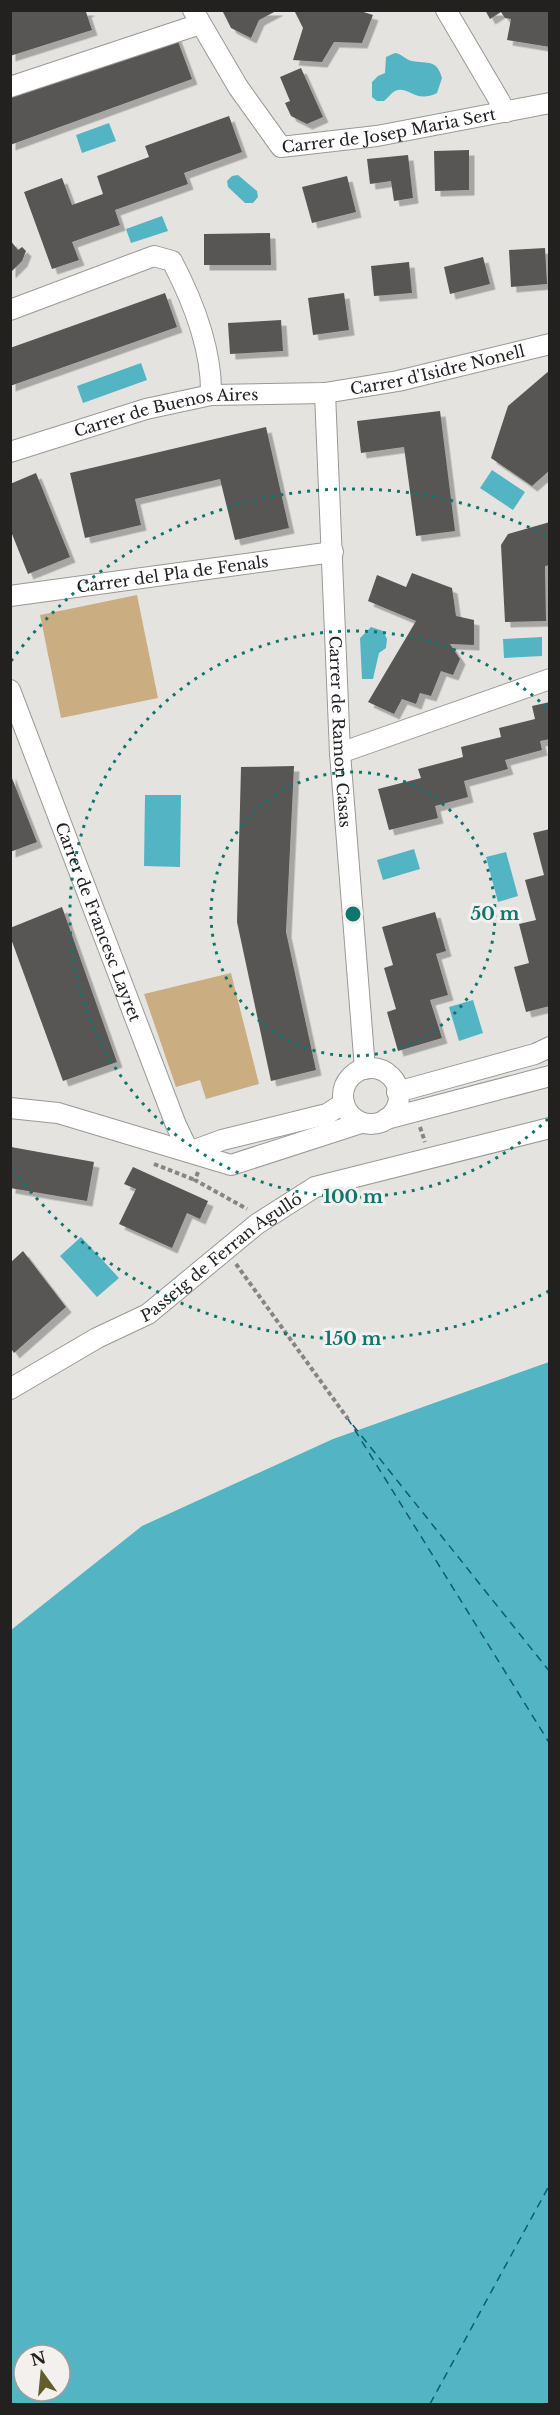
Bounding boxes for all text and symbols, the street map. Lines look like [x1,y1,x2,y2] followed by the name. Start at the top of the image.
[281,104,497,157] street label: Carrer de Josep Maria Sert
[349,341,527,399] street label: Carrer d'Isidre Nonell
[71,384,259,441] street label: Carrer de Buenos Aires
[75,551,270,597] street label: Carrer del Pla de Fenals
[325,635,356,828] street label: Carrer de Ramon Casas
[51,819,146,1024] street label: Carrer de Francesc Layret
[471,903,520,925] text: 50 m
[343,904,363,924] centre of rings
[323,1186,383,1208] text: 100 m
[137,1188,305,1326] street label: Passeig de Ferran Agulló
[325,1328,382,1350] text: 150 m
[12,2343,72,2403] north arrow
[28,2347,48,2370] text: N

